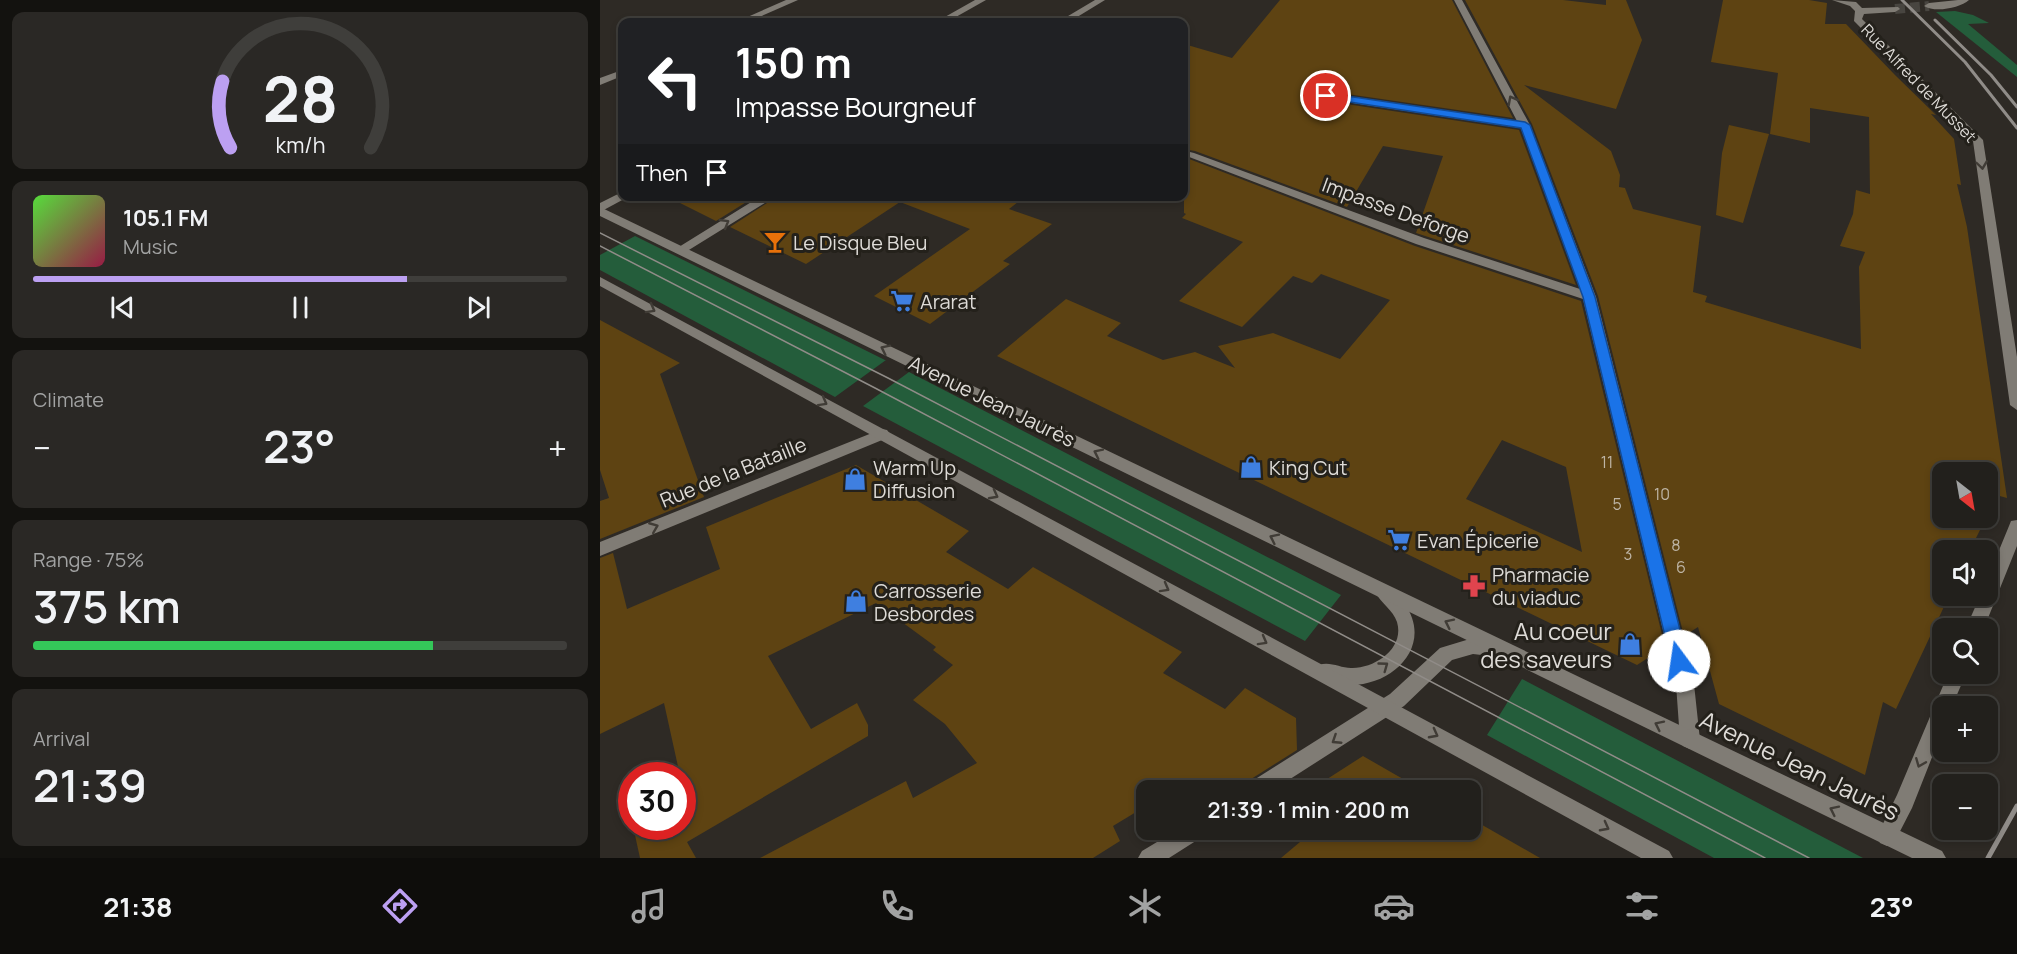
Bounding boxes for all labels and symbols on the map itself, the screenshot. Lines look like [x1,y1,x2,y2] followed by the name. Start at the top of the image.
[1857,19,1981,147] street label: Rue Alfred de Musset
[1300,70,1351,121] pin
[1508,96,1519,106] one-way arrow
[1975,161,1987,170] one-way arrow
[1318,171,1474,249] street label: Impasse Deforge
[719,219,729,231] one-way arrow
[762,229,788,255] bar icon: Le Disque Bleu
[793,229,927,256] place label: Le Disque Bleu
[889,288,915,314] supermarket icon: Ararat
[920,288,977,315] place label: Ararat
[645,302,656,313] one-way arrow
[881,345,892,357] one-way arrow
[904,349,1080,453] street label: Avenue Jean Jaurès
[817,395,827,406] one-way arrow
[656,430,810,514] street label: Rue de la Bataille
[1094,448,1105,460] one-way arrow
[1601,451,1613,473] house number: 11
[873,454,956,504] place label: Warm Up Diffusion
[1238,454,1264,480] shop icon: King Cut
[1269,454,1347,481] place label: King Cut
[1932,462,1998,528] north arrow
[842,466,868,492] shop icon: Warm Up Diffusion
[1654,483,1670,505] house number: 10
[988,488,998,499] one-way arrow
[1612,493,1622,515] house number: 5
[648,522,659,534] one-way arrow
[1386,527,1412,553] supermarket icon: Evan Épicerie
[1417,527,1539,554] place label: Evan Épicerie
[1269,534,1280,546] one-way arrow
[1671,534,1681,556] house number: 8
[1624,543,1632,565] house number: 3
[1676,556,1686,578] house number: 6
[1492,561,1589,611] place label: Pharmacie du viaduc
[1461,573,1487,599] pharmacy icon: Pharmacie du viaduc
[874,577,982,627] place label: Carrosserie Desbordes
[1159,581,1170,592] one-way arrow
[843,588,869,614] shop icon: Carrosserie Desbordes
[1480,614,1612,675] place label: Au coeur des saveurs
[1444,619,1455,631] one-way arrow
[1647,629,1711,693] position arrow
[1617,631,1643,657] shop icon: Au coeur des saveurs
[1256,634,1267,645] one-way arrow
[1377,662,1388,673] one-way arrow
[1695,702,1905,828] street label: Avenue Jean Jaurès
[1654,721,1665,733] one-way arrow
[1428,727,1438,738] one-way arrow
[1332,732,1342,744] one-way arrow
[1915,757,1927,768] one-way arrow
[618,762,696,840] speed limit sign: 30
[1830,806,1841,818] one-way arrow
[1599,820,1609,831] one-way arrow

